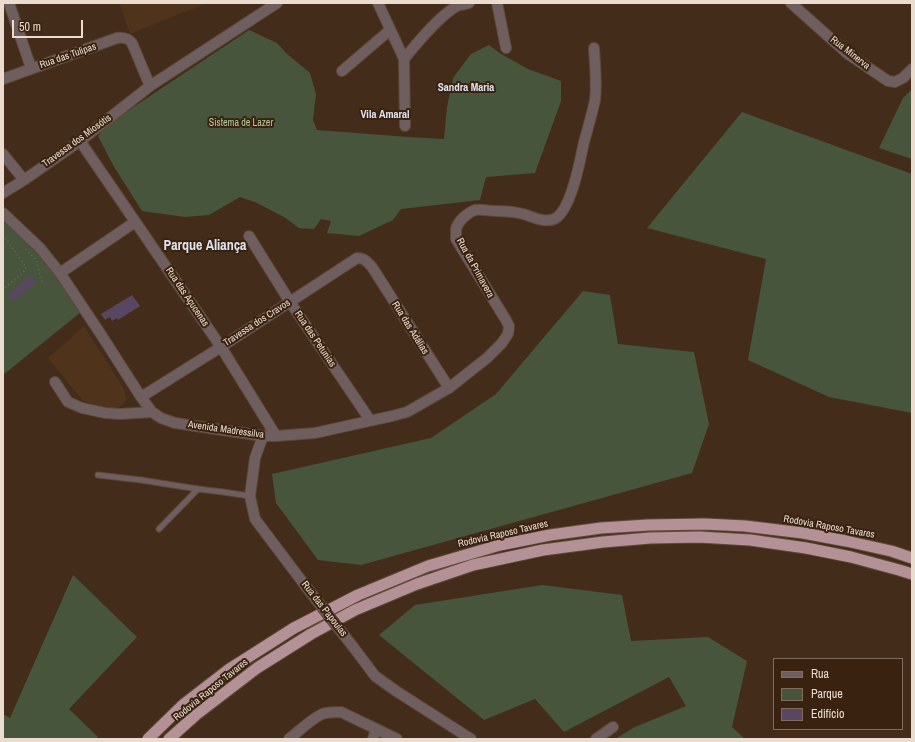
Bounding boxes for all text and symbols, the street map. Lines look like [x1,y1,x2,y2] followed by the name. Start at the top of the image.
[14,12,85,38] scale bar
[19,19,41,35] text: 50 m
[828,34,872,72] street label: Rua Minerva
[38,41,98,71] street label: Rua das Tulipas
[438,81,494,95] district label: Sandra Maria
[361,108,409,122] district label: Vila Amaral
[40,112,114,170] street label: Travessa dos Miosótis
[209,117,273,129] park label: Sistema de Lazer
[454,236,496,300] street label: Rua da Primavera
[164,238,246,254] district label: Parque Aliança
[163,265,211,329] street label: Rua das Açucenas
[221,297,293,349] street label: Travessa dos Cravos
[389,299,431,357] street label: Rua das Adálias
[292,309,338,369] street label: Rua das Petunias
[187,419,265,441] street label: Avenida Madressilva
[783,513,875,541] street label: Rodovia Raposo Tavares
[457,518,549,550] street label: Rodovia Raposo Tavares
[299,579,349,639] street label: Rua das Papoulas
[171,656,251,724] street label: Rodovia Raposo Tavares
[773,658,903,730] legend
[811,666,829,682] text: Rua
[811,686,843,702] text: Parque
[811,706,844,722] text: Edifício

